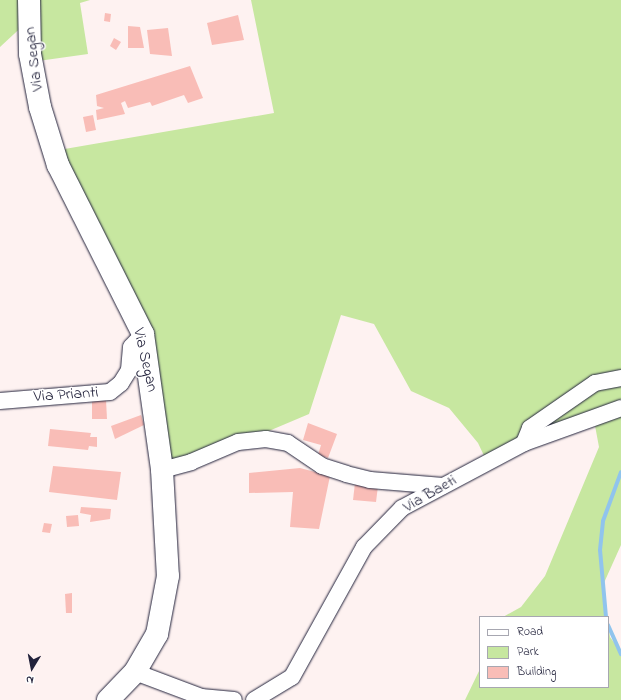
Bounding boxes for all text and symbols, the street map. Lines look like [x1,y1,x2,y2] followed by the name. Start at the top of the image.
[21,26,47,92] street label: Via Segan
[128,326,162,394] street label: Via Segan
[33,383,99,407] street label: Via Prianti
[400,471,460,517] street label: Via Baeti
[479,616,609,688] legend
[517,623,543,641] text: Road
[517,643,539,661] text: Park
[12,648,52,688] north arrow
[517,663,556,681] text: Building
[25,671,35,688] text: N

